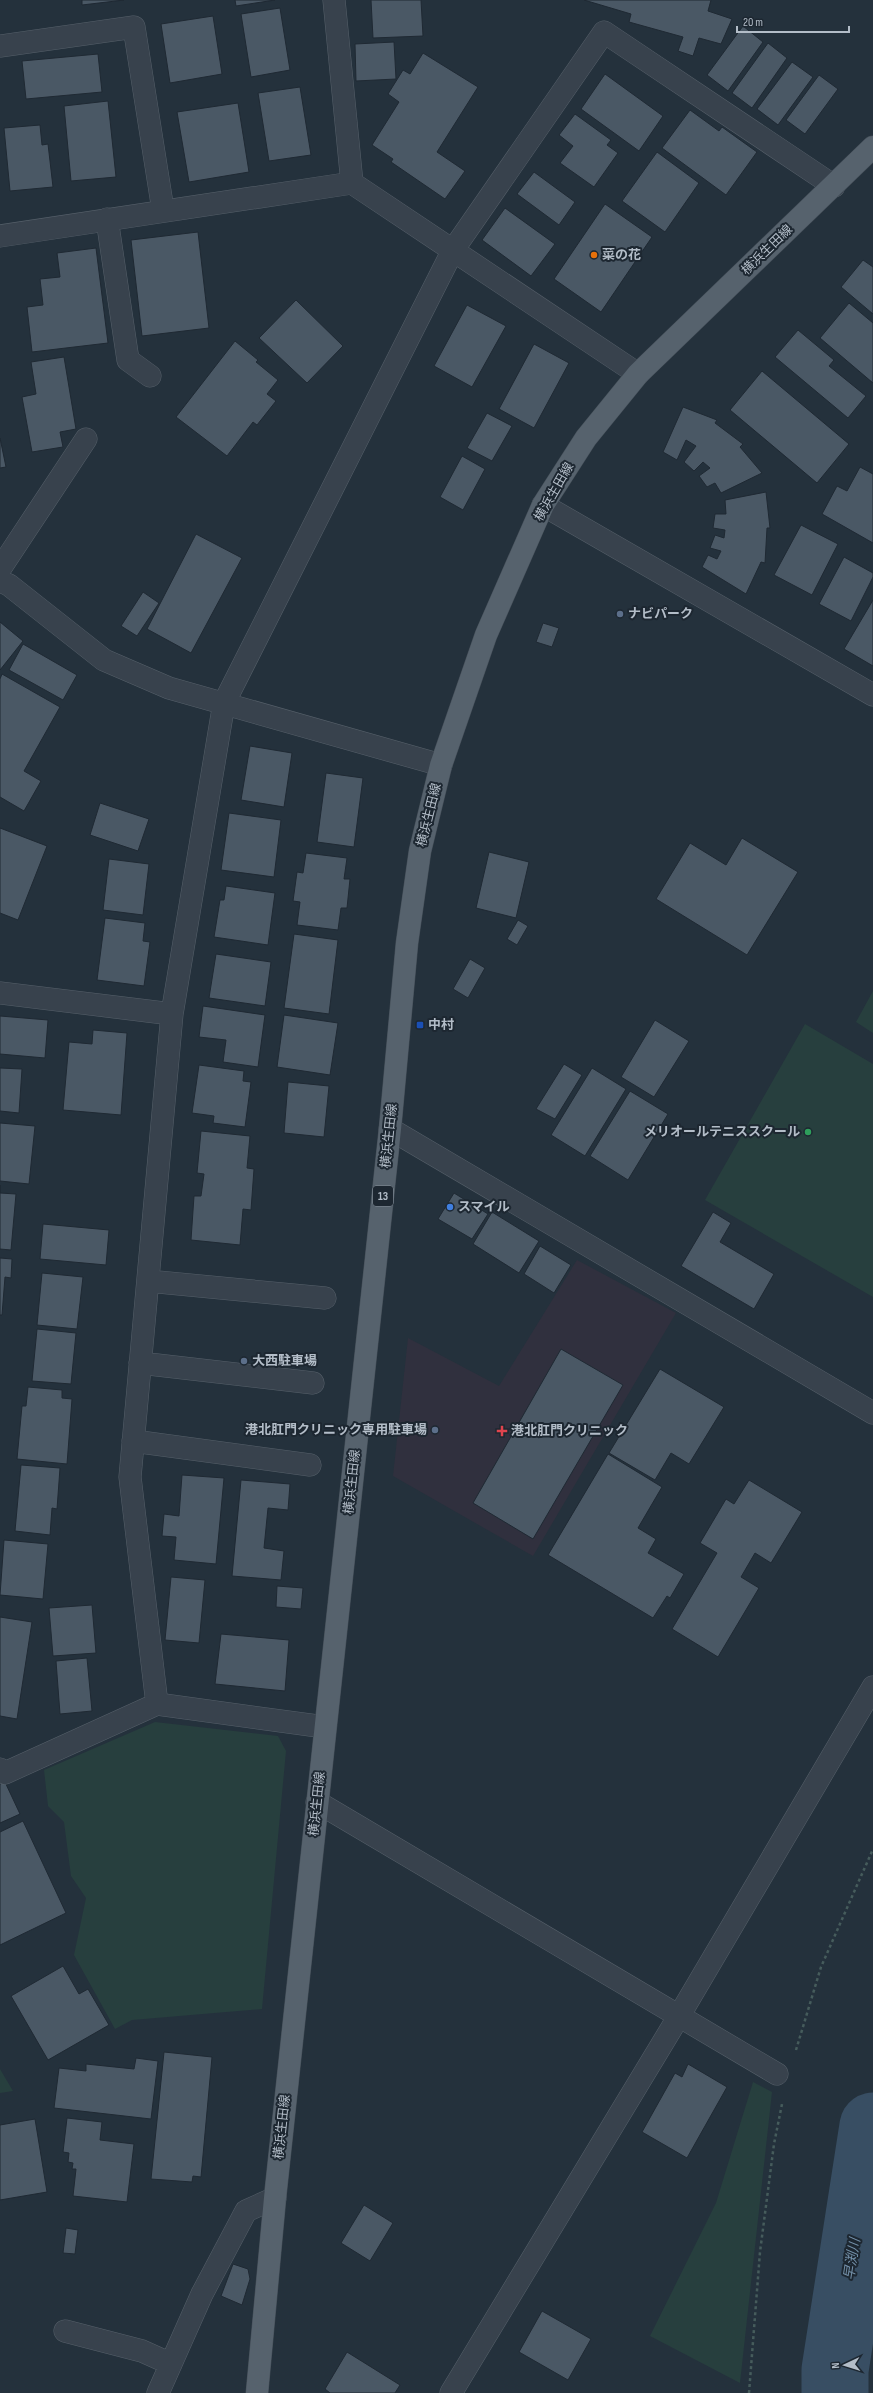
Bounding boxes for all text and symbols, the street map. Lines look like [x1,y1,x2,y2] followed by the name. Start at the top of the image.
[737,8,849,34] scale bar
[743,15,763,30] text: 20 m
[738,222,796,278] street label: 横浜生田線
[602,247,641,263] place label: 菜の花
[589,250,599,260] marker: 菜の花
[531,460,577,524] street label: 横浜生田線
[628,606,693,622] place label: ナビパーク
[615,609,625,619] marker: ナビパーク
[413,782,445,848] street label: 横浜生田線
[428,1017,454,1033] place label: 中村
[415,1020,425,1030] marker: 中村
[378,1103,400,1169] street label: 横浜生田線
[644,1124,800,1140] place label: メリオールテニススクール
[803,1127,813,1137] marker: メリオールテニススクール
[373,1186,393,1206] road number: 13
[458,1199,510,1215] place label: スマイル
[445,1202,455,1212] marker: スマイル
[252,1353,317,1369] place label: 大西駐車場
[239,1356,249,1366] marker: 大西駐車場
[245,1422,427,1438] place label: 港北肛門クリニック専用駐車場
[511,1423,628,1439] place label: 港北肛門クリニック
[430,1425,440,1435] marker: 港北肛門クリニック専用駐車場
[496,1425,508,1437] marker: 港北肛門クリニック
[341,1449,363,1515] street label: 横浜生田線
[306,1771,328,1837] street label: 横浜生田線
[271,2094,293,2160] street label: 横浜生田線
[840,2235,864,2281] water label: 早渕川
[825,2345,865,2385] north arrow
[829,2362,842,2369] text: N

